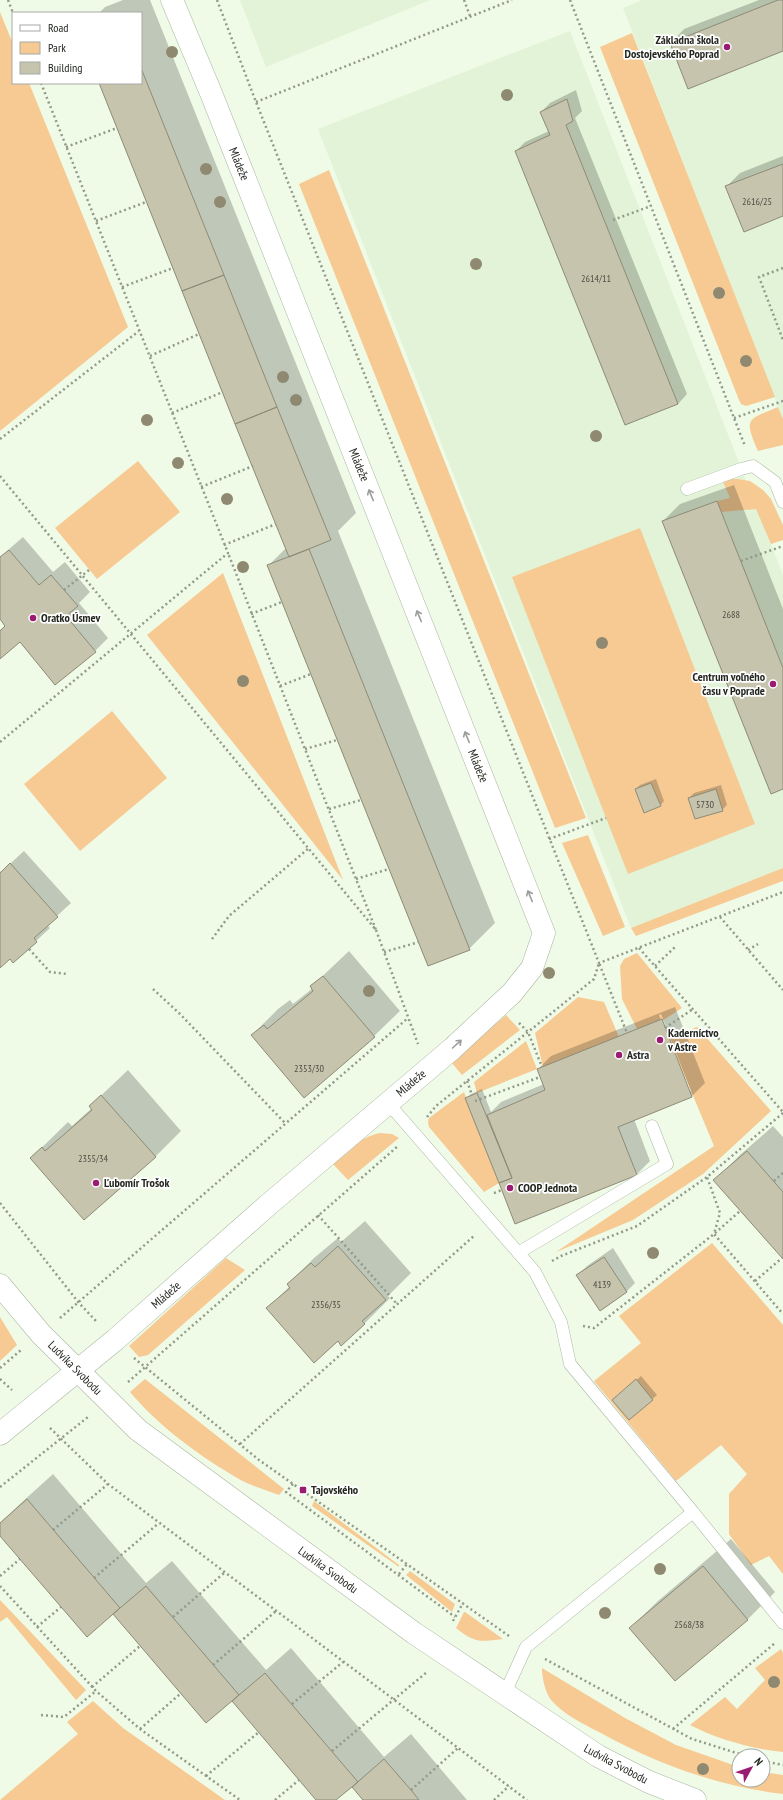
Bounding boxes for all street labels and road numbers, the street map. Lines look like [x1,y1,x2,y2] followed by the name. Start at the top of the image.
[226,145,253,183] street label: Mládeže
[346,446,373,484] street label: Mládeže
[465,747,492,785] street label: Mládeže
[393,1066,429,1099] street label: Mládeže
[148,1278,184,1312] street label: Mládeže
[45,1338,105,1398] street label: Ludvíka Svobodu
[295,1543,361,1596] street label: Ludvíka Svobodu
[582,1740,651,1787] street label: Ludvíka Svobodu

